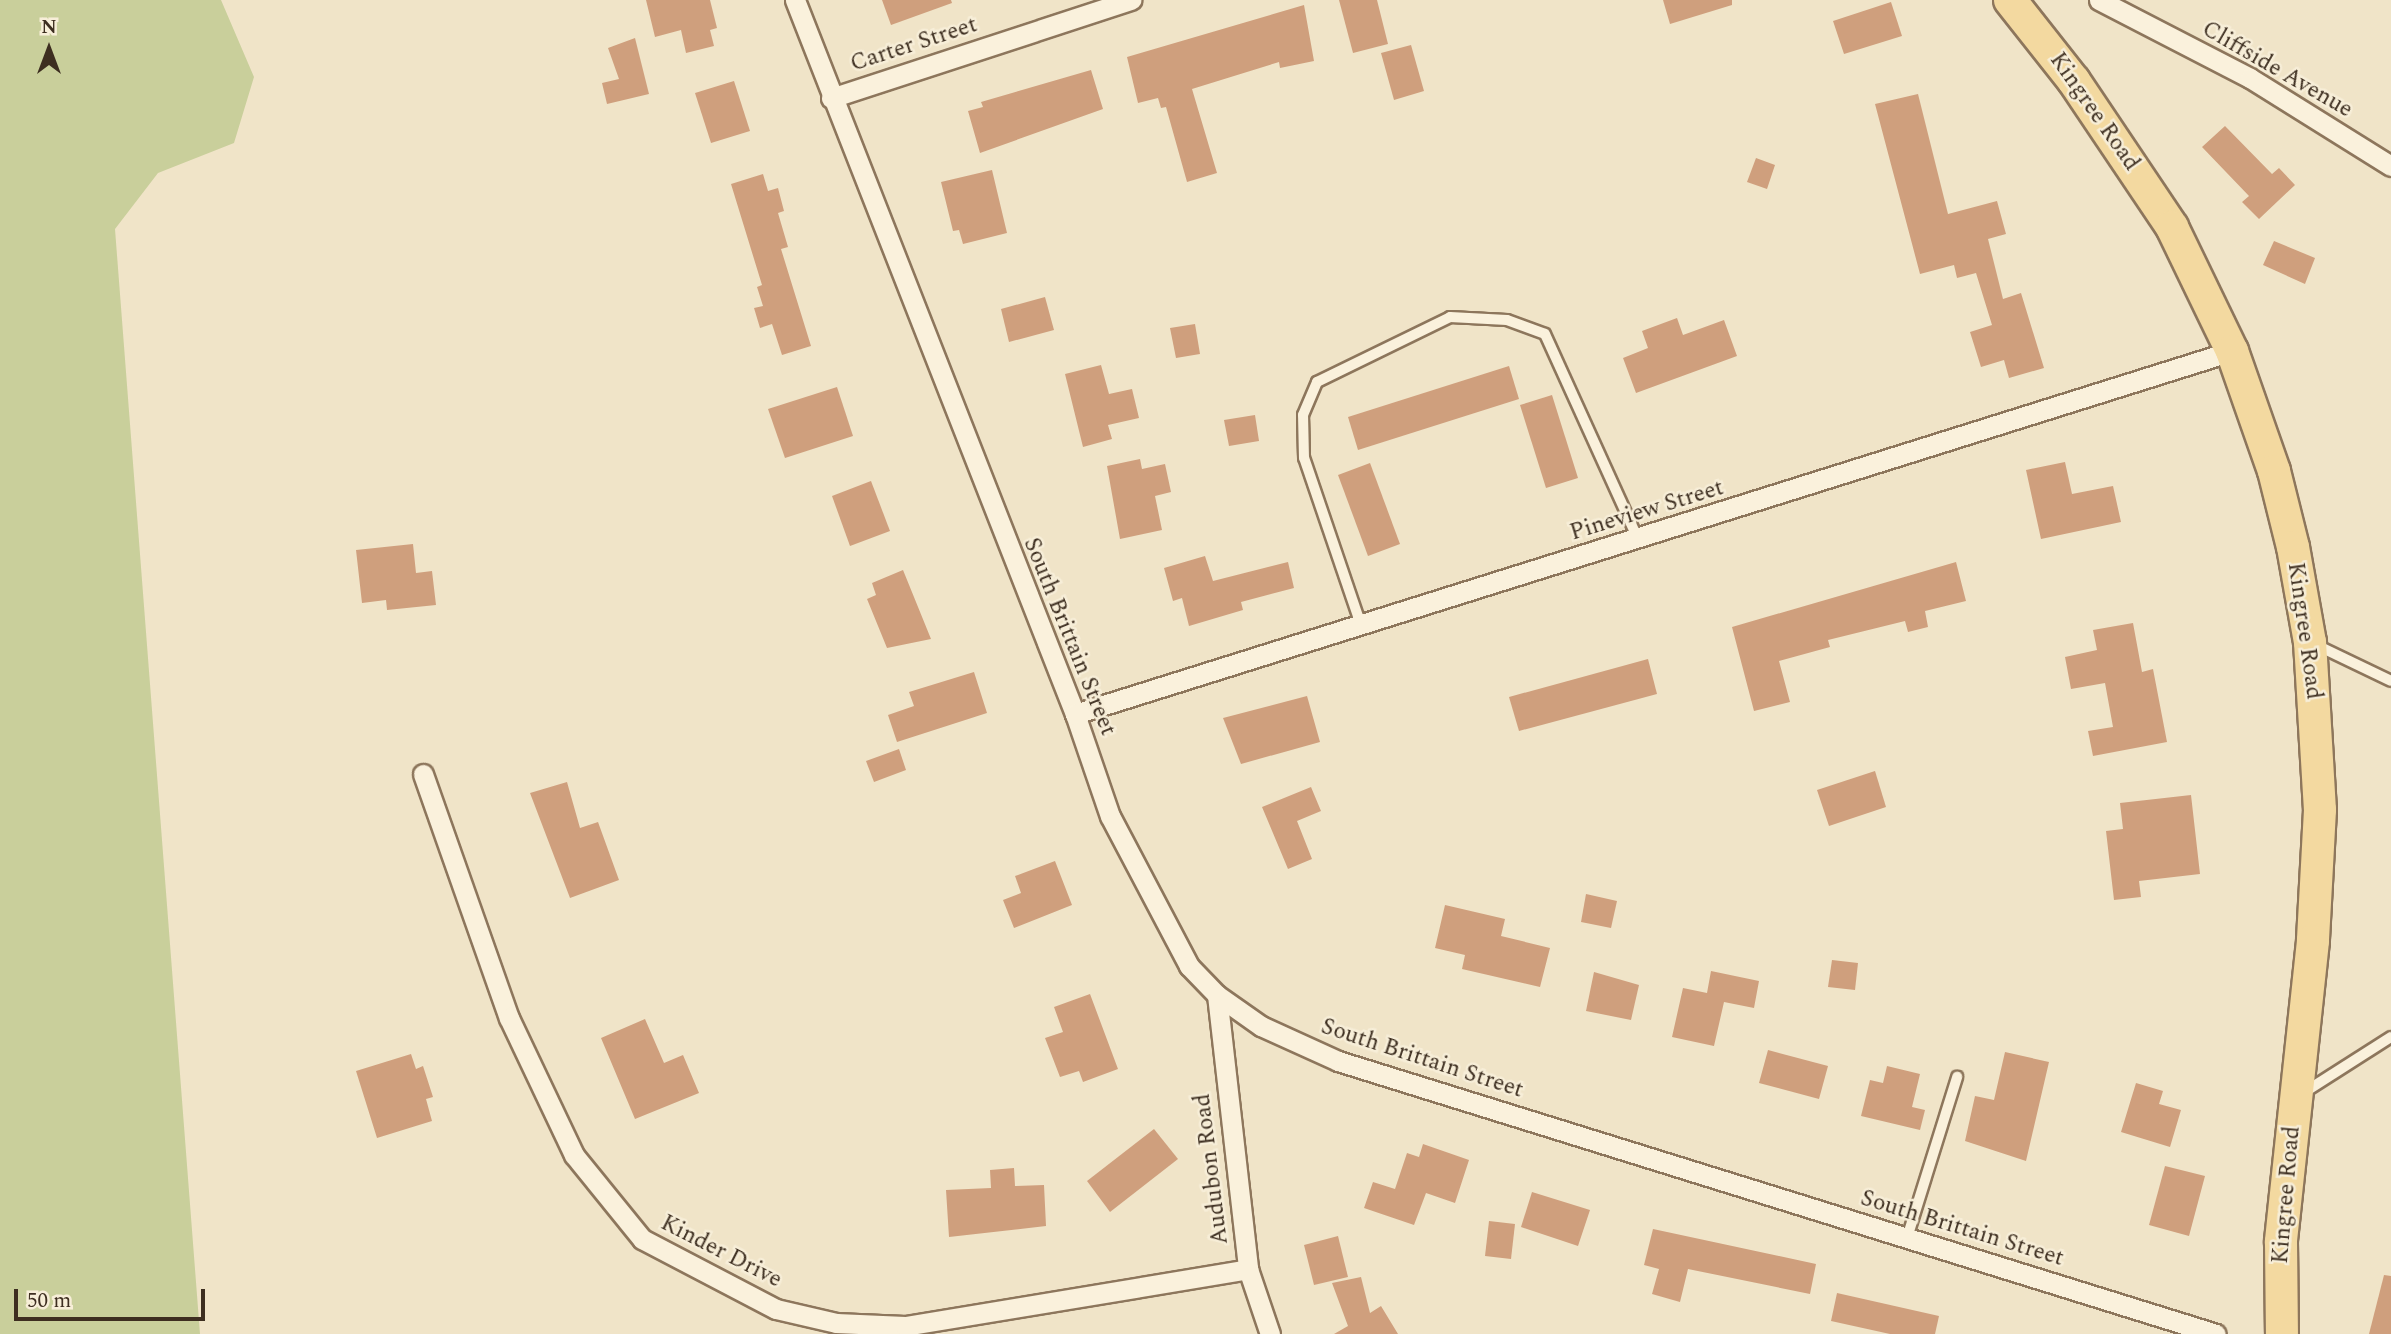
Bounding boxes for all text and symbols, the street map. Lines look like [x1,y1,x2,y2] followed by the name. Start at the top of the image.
[847,12,981,78] street label: Carter Street
[41,13,57,42] text: N
[14,14,84,84] north arrow
[2197,16,2357,124] street label: Cliffside Avenue
[2043,48,2145,176] street label: Kingree Road
[1567,475,1727,547] street label: Pineview Street
[1017,534,1121,740] street label: South Brittain Street
[2281,561,2327,701] street label: Kingree Road
[1317,1013,1527,1105] street label: South Brittain Street
[1189,1092,1235,1246] street label: Audubon Road
[2267,1125,2307,1265] street label: Kingree Road
[1857,1185,2067,1273] street label: South Brittain Street
[656,1210,786,1294] street label: Kinder Drive
[18,1274,208,1318] scale bar
[27,1285,71,1317] text: 50 m

